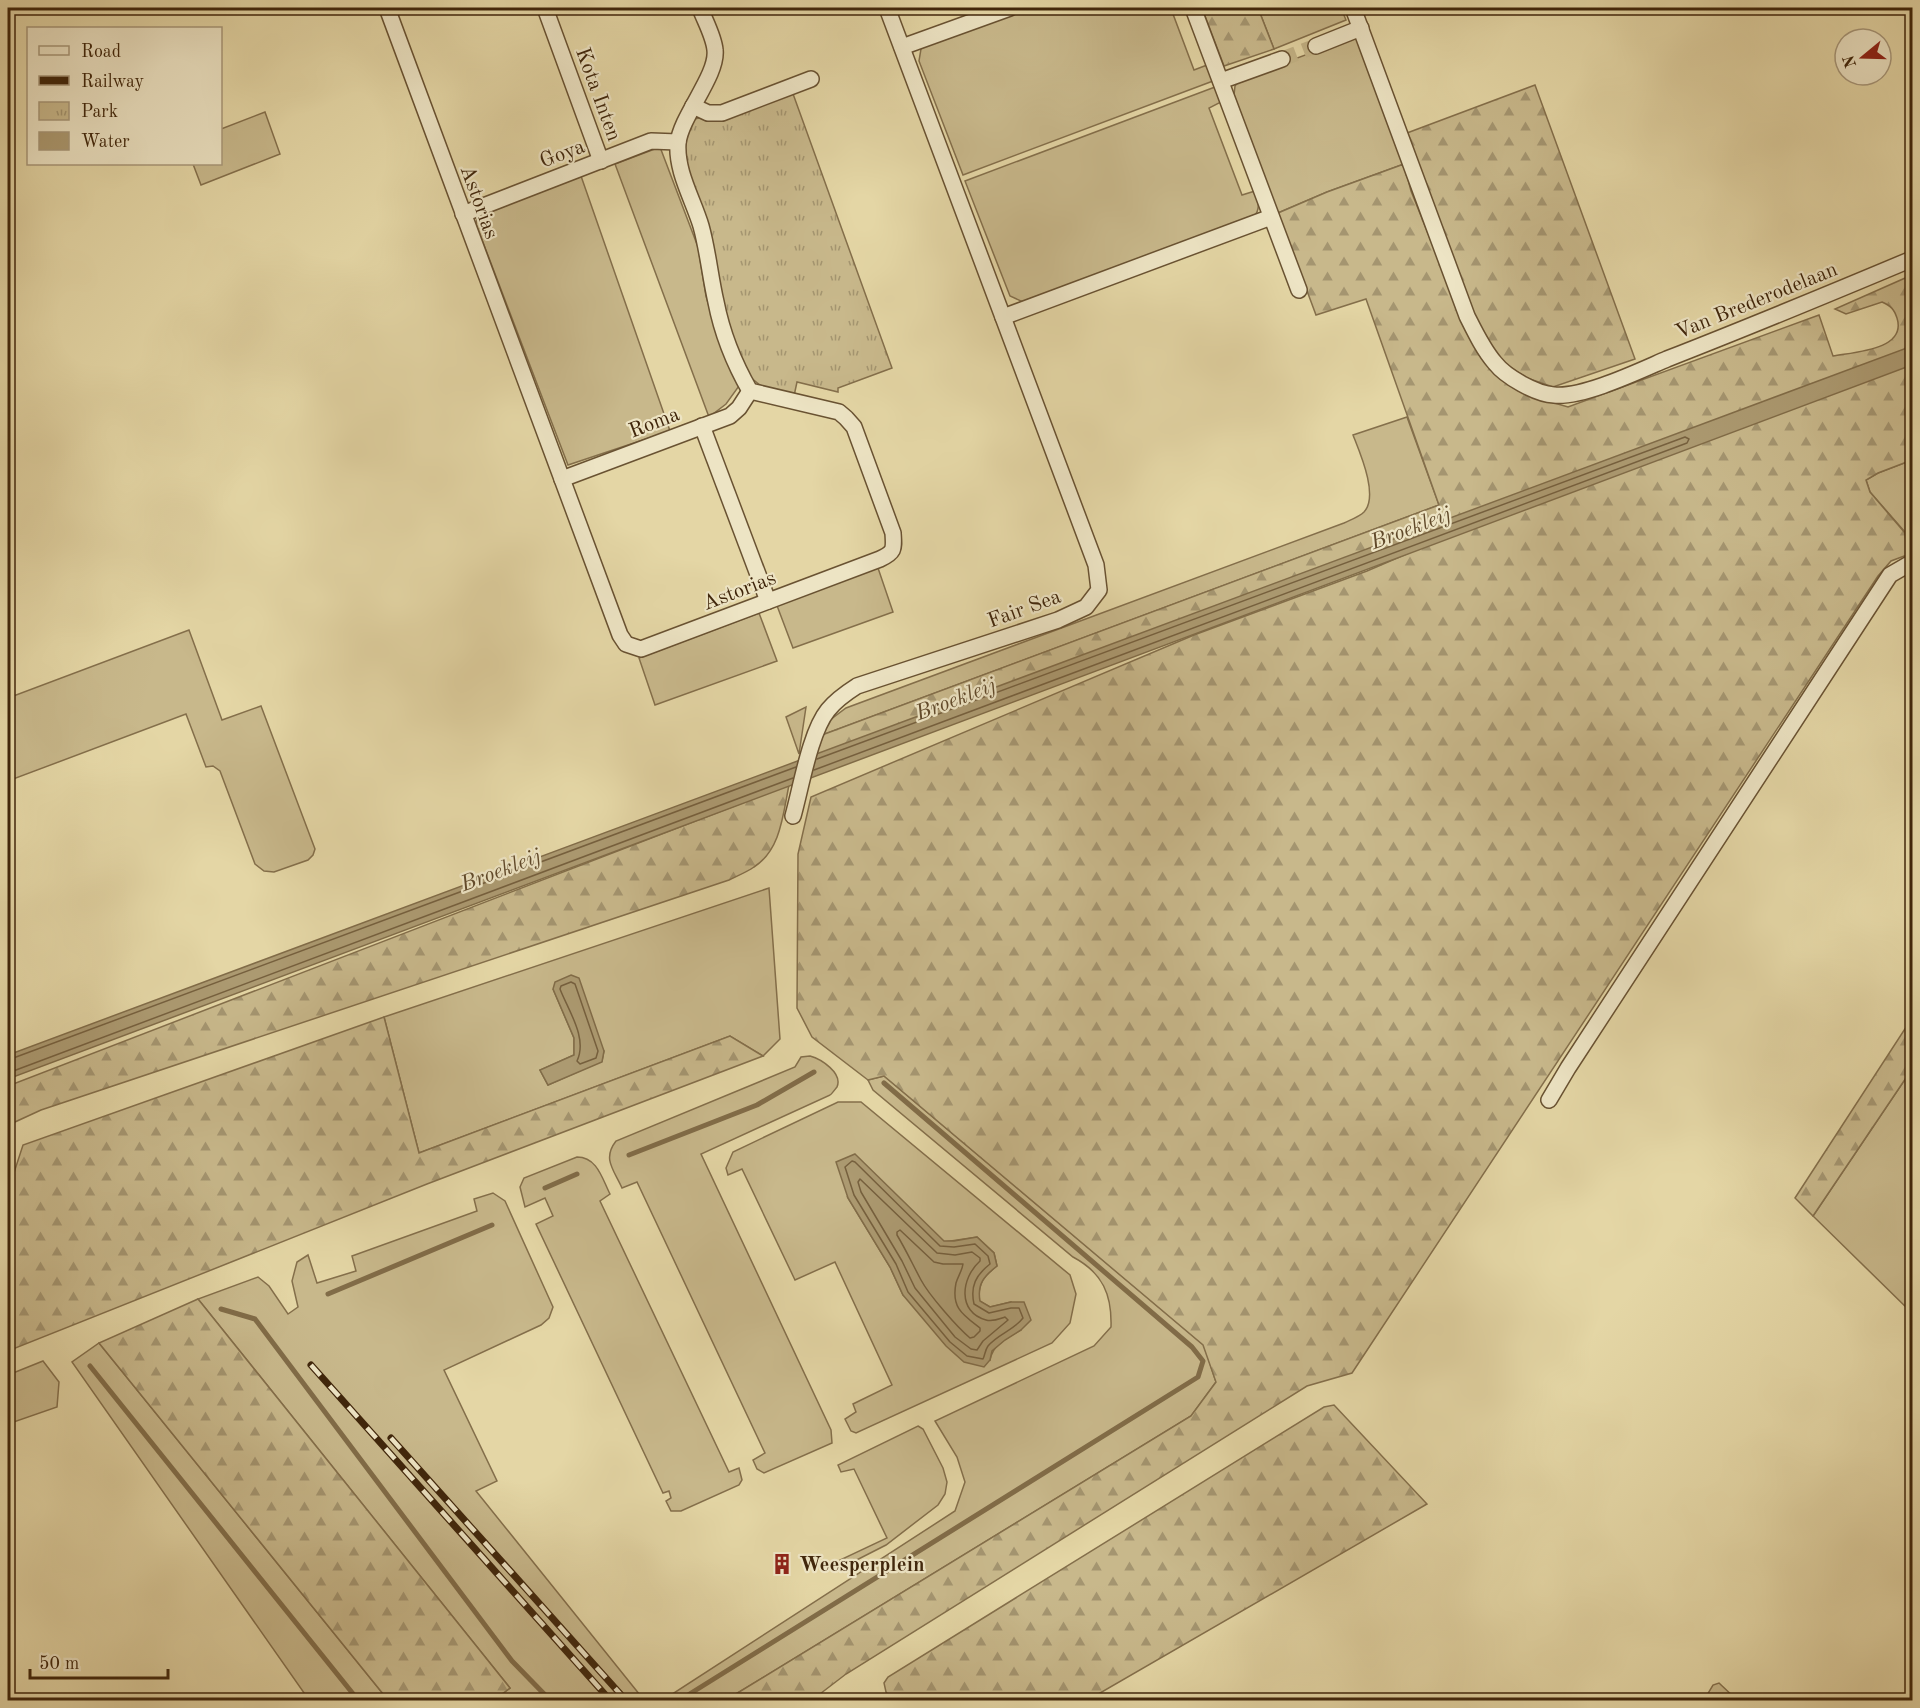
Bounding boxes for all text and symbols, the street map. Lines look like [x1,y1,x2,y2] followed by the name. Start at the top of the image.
[27,27,222,165] legend
[1833,27,1893,87] north arrow
[81,43,121,61] text: Road
[571,45,624,144] street label: Kota Inten
[1841,52,1860,70] text: N
[81,73,144,91] text: Railway
[81,103,118,121] text: Park
[81,133,130,151] text: Water
[537,136,588,173] street label: Goya
[456,163,502,242] street label: Astorias
[1672,259,1841,344] street label: Van Brederodelaan
[626,404,683,443] street label: Roma
[1366,503,1455,555] water label: Broekleij
[700,568,779,615] street label: Astorias
[985,586,1064,632] street label: Fair Sea
[911,674,1000,726] water label: Broekleij
[456,845,545,897] water label: Broekleij
[770,1552,794,1576] building icon: Weesperplein
[799,1555,925,1576] place label: Weesperplein
[30,1642,168,1680] scale bar
[39,1655,79,1673] text: 50 m

